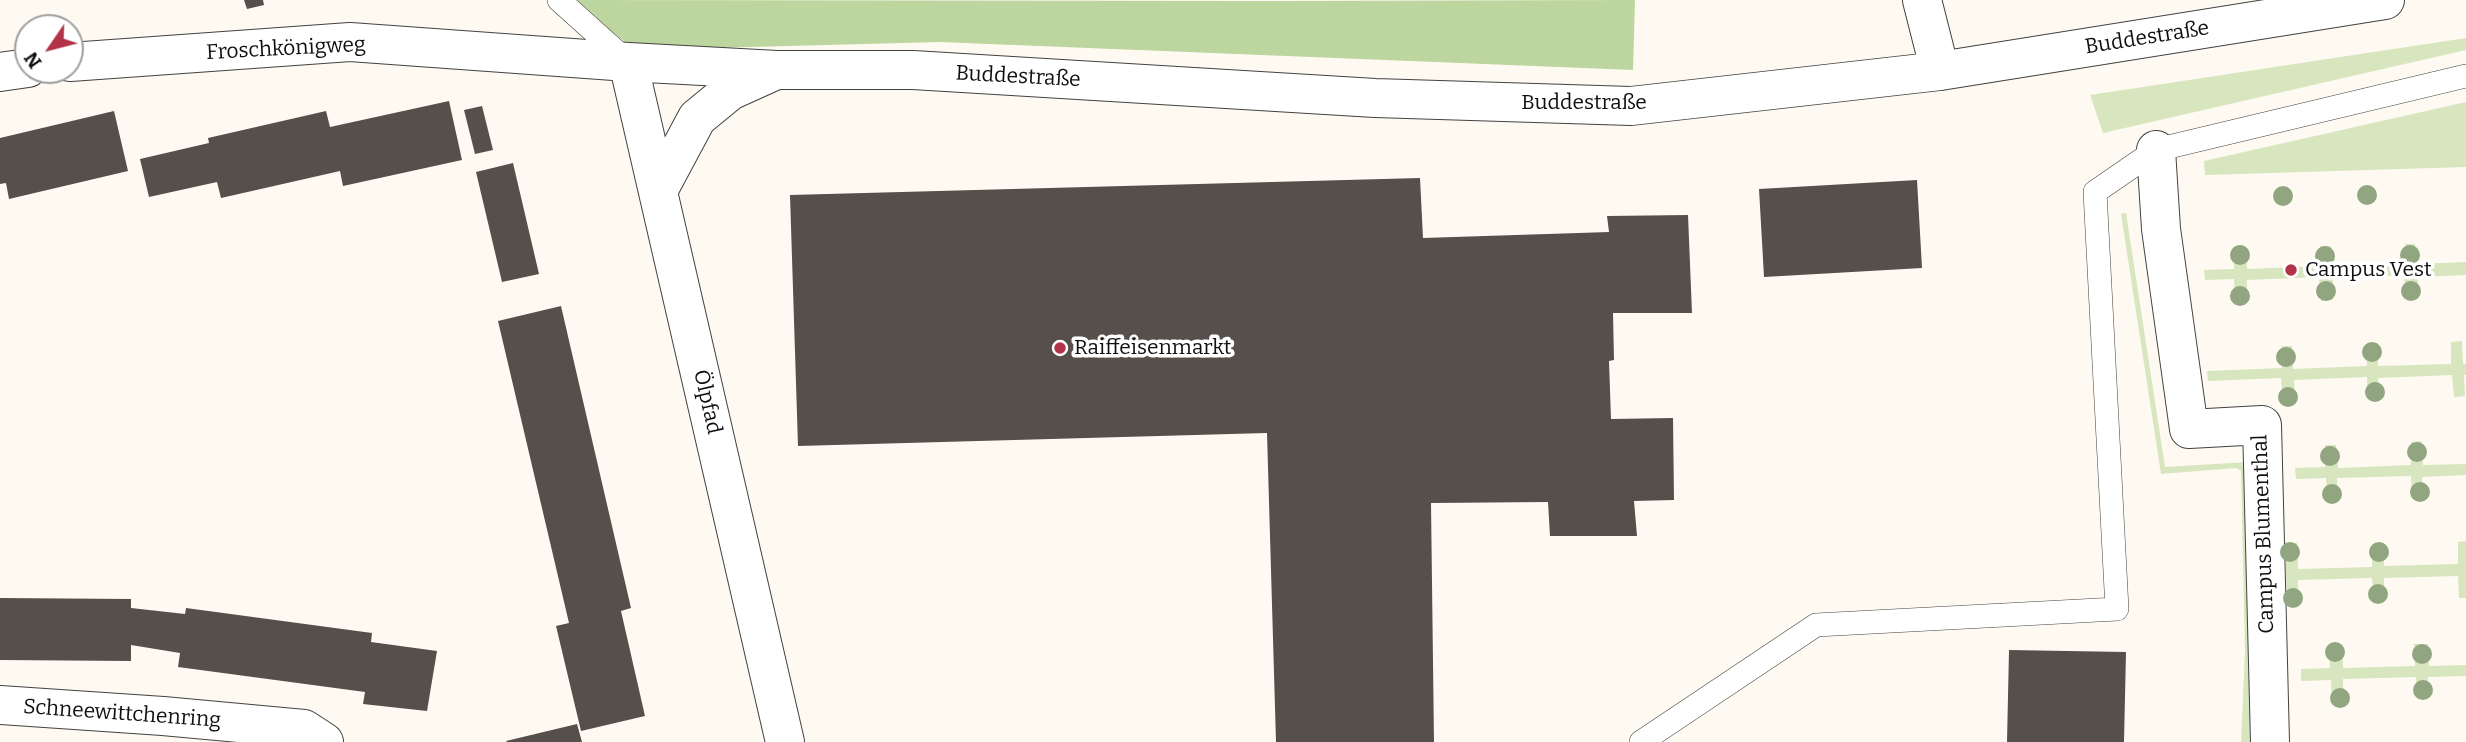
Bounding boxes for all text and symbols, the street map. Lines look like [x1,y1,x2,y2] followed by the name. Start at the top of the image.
[14,14,84,84] north arrow
[2083,16,2211,60] street label: Buddestraße
[206,32,366,66] street label: Froschkönigweg
[19,48,47,73] text: N
[955,61,1081,93] street label: Buddestraße
[1521,90,1647,116] street label: Buddestraße
[2305,257,2432,283] place label: Campus Vest
[2283,262,2299,278] marker: Campus Vest
[1074,335,1231,361] place label: Raiffeisenmarkt
[1052,340,1068,356] marker: Raiffeisenmarkt
[687,367,727,437] street label: Ölpfad
[2248,434,2280,634] street label: Campus Blumenthal
[22,695,222,733] street label: Schneewittchenring

